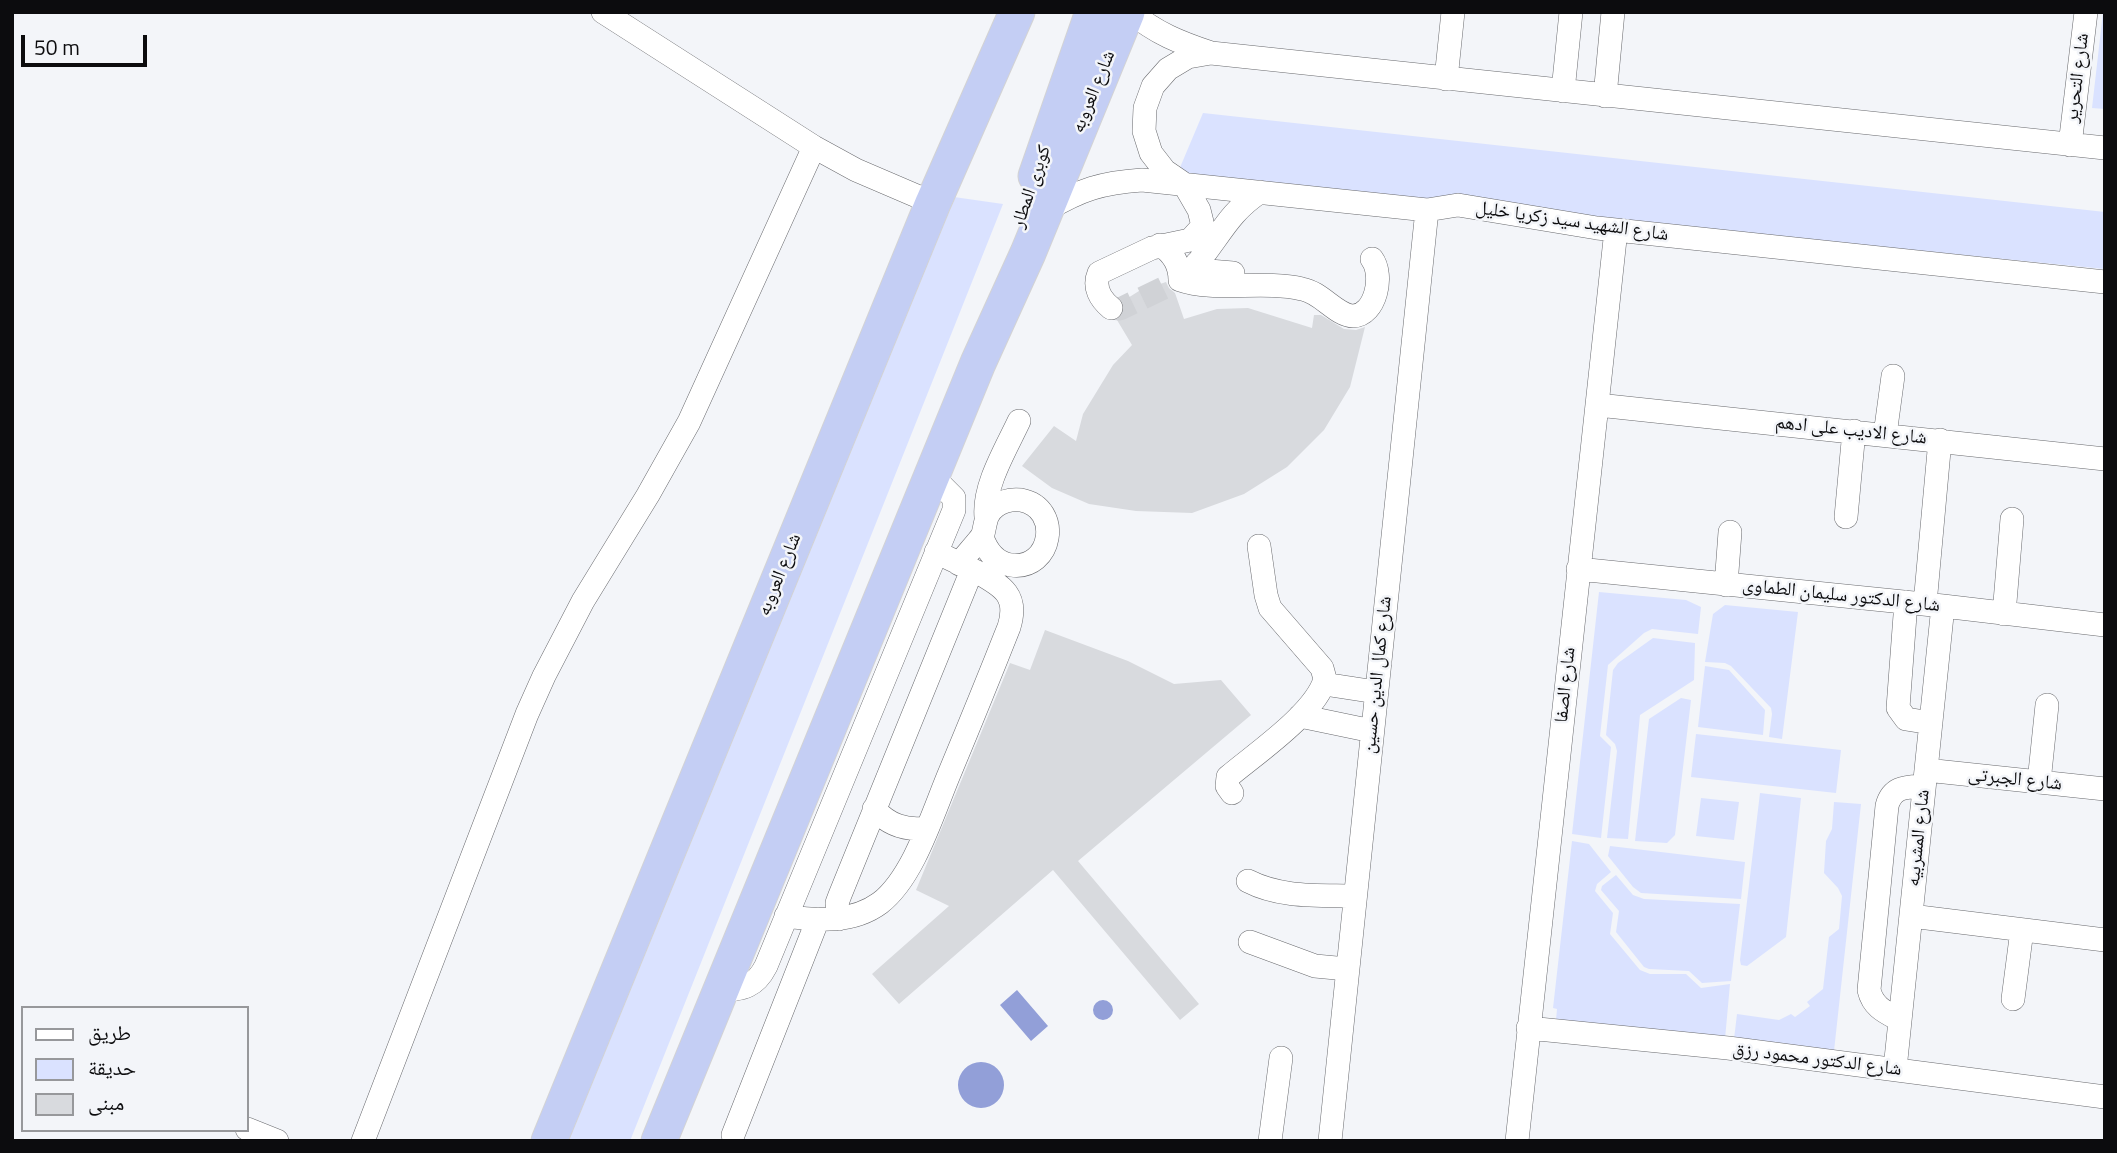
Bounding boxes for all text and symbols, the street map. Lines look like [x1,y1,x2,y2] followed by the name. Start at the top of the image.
[24,21,150,65] scale bar
[34,31,80,63] text: 50 m
[2061,32,2095,124] street label: شارع التحرير
[1067,47,1121,137] street label: شارع العروبه
[1007,143,1057,231] street label: كوبرى المطار
[1474,197,1670,247] street label: شارع الشهيد سيد زكريا خليل
[1774,412,1928,450] street label: شارع الاديب على ادهم
[753,530,807,620] street label: شارع العروبه
[1741,574,1941,618] street label: شارع الدكتور سليمان الطماوى
[1358,595,1398,755] street label: شارع كمال الدين حسين
[1551,646,1581,724] street label: شارع الصفا
[1967,764,2063,796] street label: شارع الجبرتى
[1903,788,1935,888] street label: شارع المشربيه
[21,1006,248,1132] legend
[88,1016,131,1048] text: طريق
[1731,1038,1903,1082] street label: شارع الدكتور محمود رزق
[88,1051,136,1083] text: حديقة
[88,1086,124,1118] text: مبنى

